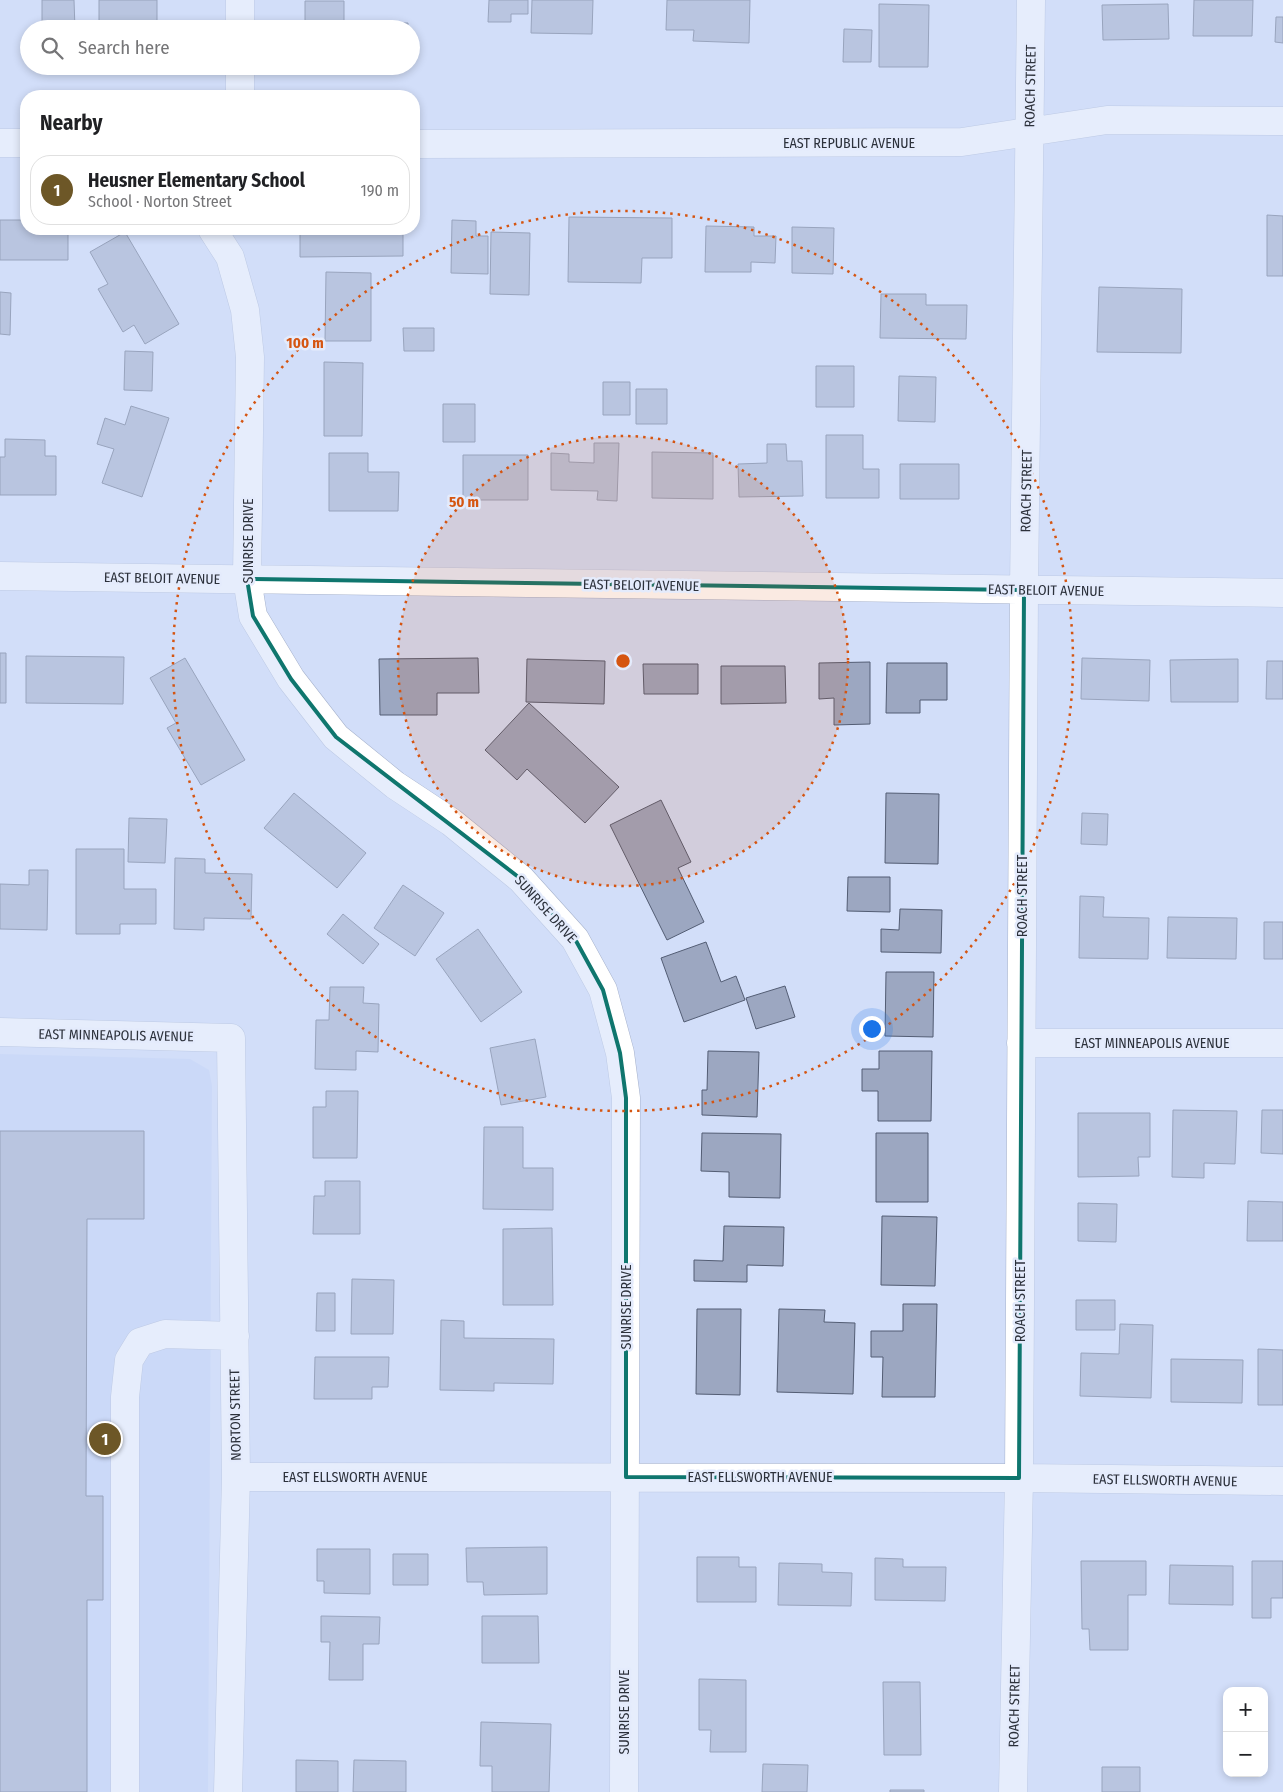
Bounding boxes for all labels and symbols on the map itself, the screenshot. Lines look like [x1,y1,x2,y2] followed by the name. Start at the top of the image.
[1021,44,1040,127] street label: ROACH STREET
[783,135,916,152] street label: EAST REPUBLIC AVENUE
[286,334,324,352] text: 100 m
[1017,449,1036,532] street label: ROACH STREET
[449,493,479,511] text: 50 m
[240,498,257,583] street label: SUNRISE DRIVE
[104,569,221,588] street label: EAST BELOIT AVENUE
[583,576,700,595] street label: EAST BELOIT AVENUE
[988,581,1105,600] street label: EAST BELOIT AVENUE
[614,652,632,670] centre of rings
[1014,854,1031,937] street label: ROACH STREET
[511,872,581,947] street label: SUNRISE DRIVE
[859,1016,885,1042] your location
[38,1026,194,1045] street label: EAST MINNEAPOLIS AVENUE
[1074,1035,1230,1052] street label: EAST MINNEAPOLIS AVENUE
[1012,1259,1029,1342] street label: ROACH STREET
[618,1264,635,1349] street label: SUNRISE DRIVE
[226,1369,245,1461] street label: NORTON STREET
[89,1420,121,1458] pin: 1
[283,1469,428,1486] street label: EAST ELLSWORTH AVENUE
[688,1469,833,1486] street label: EAST ELLSWORTH AVENUE
[1092,1471,1238,1490] street label: EAST ELLSWORTH AVENUE
[1005,1664,1024,1747] street label: ROACH STREET
[616,1669,633,1754] street label: SUNRISE DRIVE

